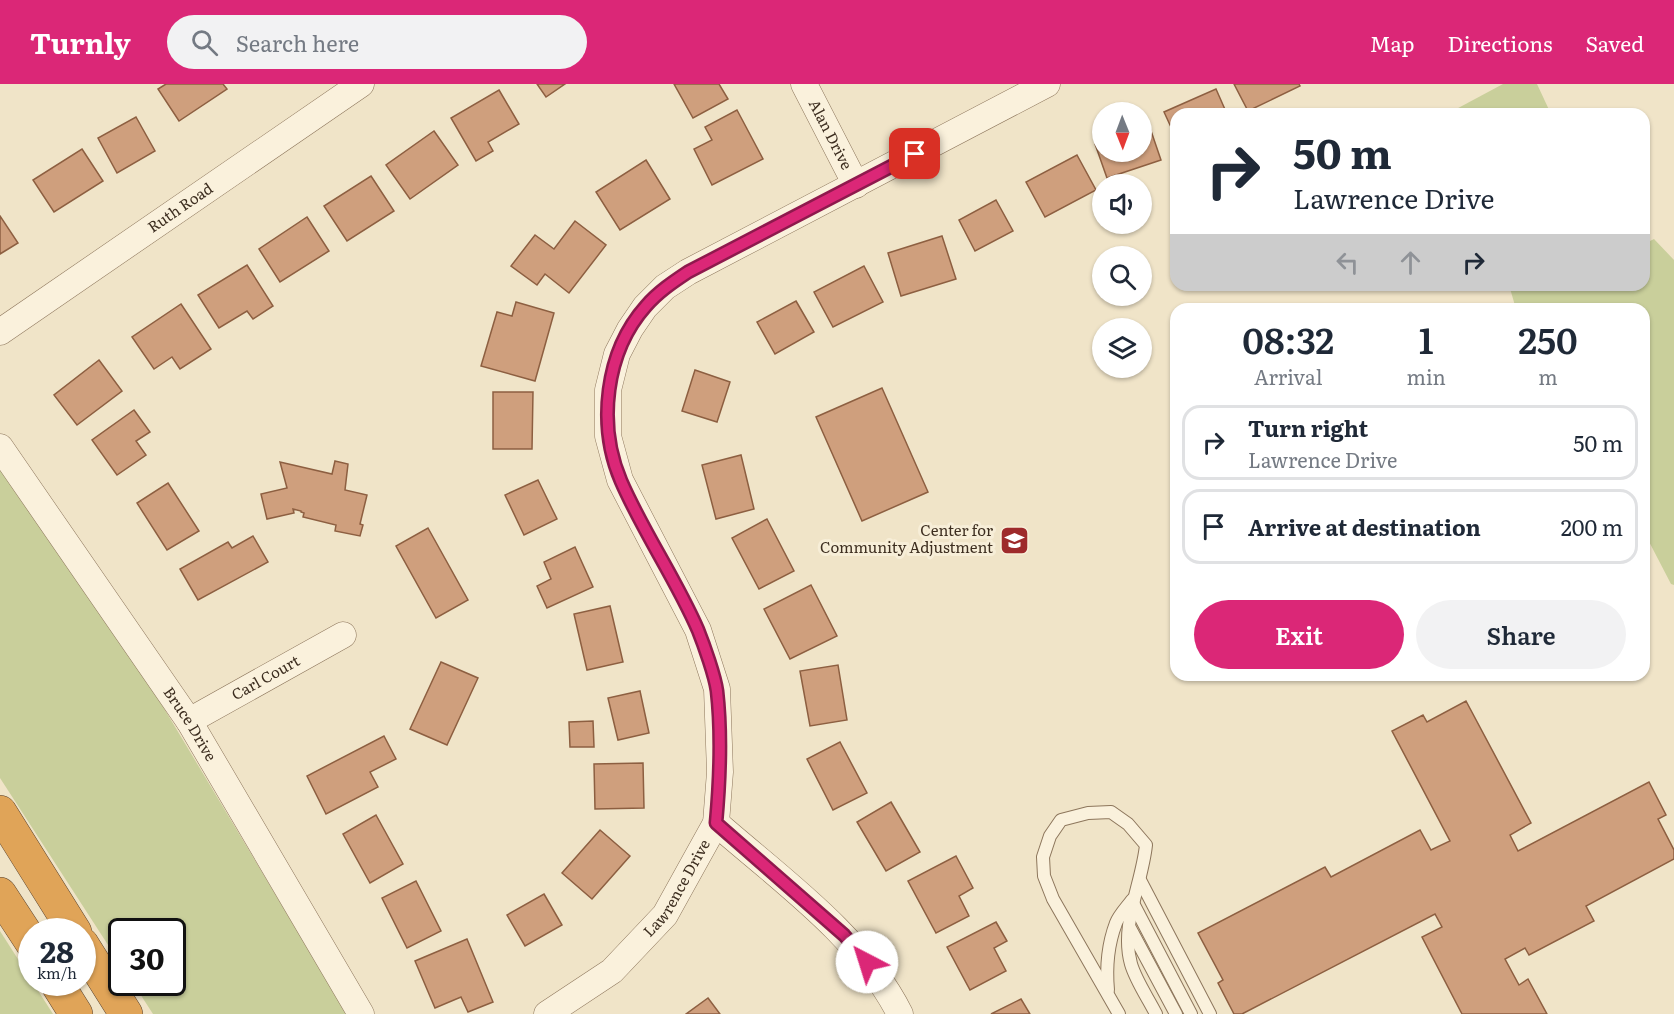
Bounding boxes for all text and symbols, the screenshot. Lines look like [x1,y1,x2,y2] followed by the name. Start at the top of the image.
[167,15,587,69] search box
[30,21,131,63] text: Turnly
[188,26,221,59] icon: search
[236,26,359,59] text: Search here
[1370,27,1415,58] text: Map
[1448,27,1553,58] text: Directions
[1586,27,1644,58] text: Saved
[804,95,859,173] street label: Alan Drive
[1092,102,1152,162] north arrow
[1092,102,1152,378] map controls
[1293,120,1392,182] text: 50 m
[889,128,940,179] pin
[1194,132,1272,210] icon: right
[898,137,931,170] icon: arrive
[1092,174,1152,234] button: sound
[142,176,217,237] street label: Ruth Road
[1293,177,1495,217] text: Lawrence Drive
[1092,246,1152,306] button: search
[1331,246,1364,279] icon: left
[1394,246,1427,279] icon: ahead
[1457,246,1490,279] icon: right
[1242,312,1334,365] text: 08:32
[1419,312,1434,365] text: 1
[1518,312,1578,365] text: 250
[1092,318,1152,378] button: layers
[1254,361,1322,391] text: Arrival
[1406,361,1446,391] text: min
[1538,361,1558,391] text: m
[1248,411,1368,444] text: Turn right
[1197,426,1230,459] icon: right
[1573,426,1623,459] text: 50 m
[1248,444,1397,474] text: Lawrence Drive
[1197,510,1230,543] icon: arrive
[1248,510,1481,543] text: Arrive at destination
[1561,510,1623,543] text: 200 m
[820,518,993,558] place label: Center for Community Adjustment
[998,524,1030,556] school or university icon: Center for Community Adjustment
[1194,600,1404,669] button: Exit
[1416,600,1626,669] button: Share
[227,648,303,705] street label: Carl Court
[159,682,223,765] street label: Bruce Drive
[637,834,715,942] street label: Lawrence Drive
[108,918,186,996] speed limit sign: 30
[40,928,74,972] text: 28
[835,930,899,994] position arrow
[37,961,77,984] text: km/h

